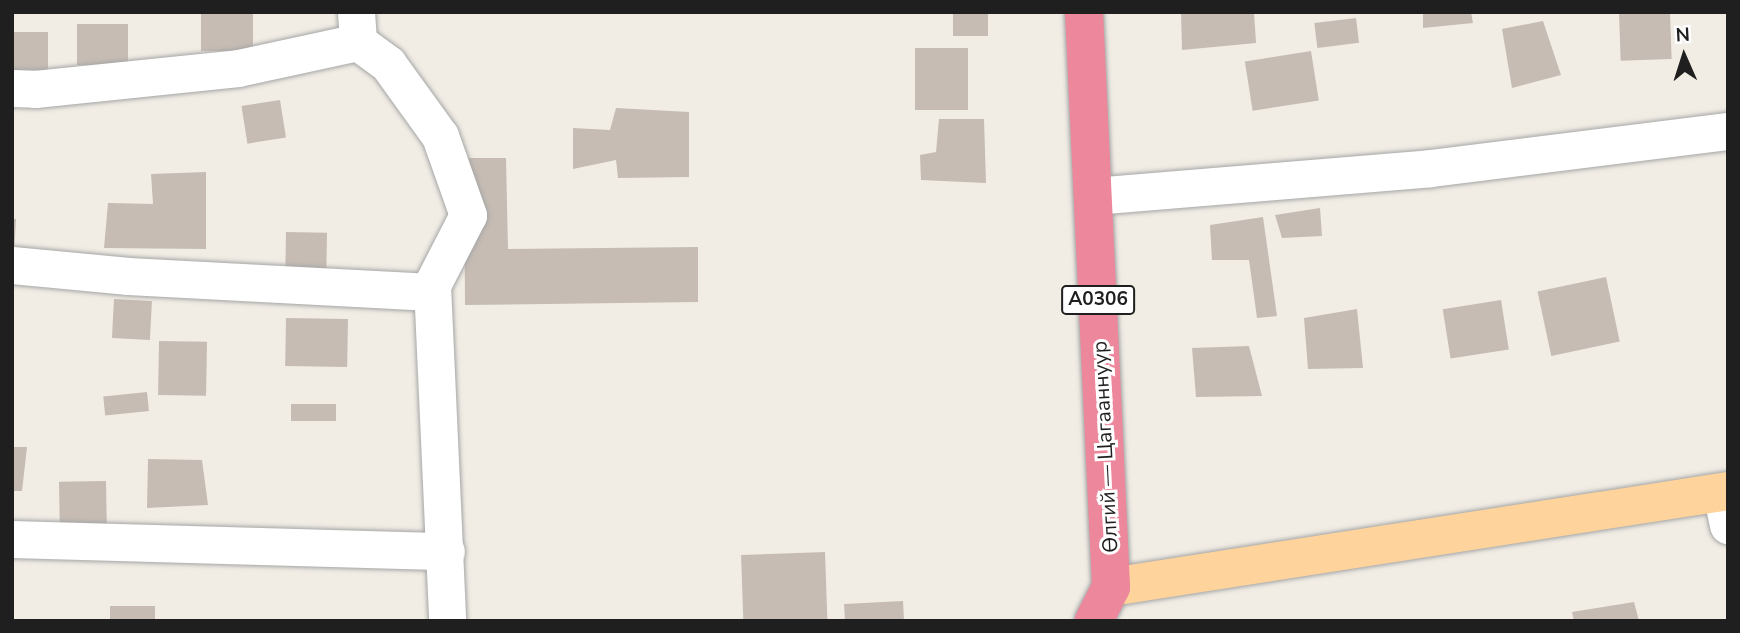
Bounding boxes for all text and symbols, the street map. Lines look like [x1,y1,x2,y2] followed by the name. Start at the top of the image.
[1649,21,1719,91] north arrow
[1675,22,1691,48] text: N
[1060,284,1136,316] road number: A0306
[1087,340,1123,554] street label: Өлгий — Цагааннуур

